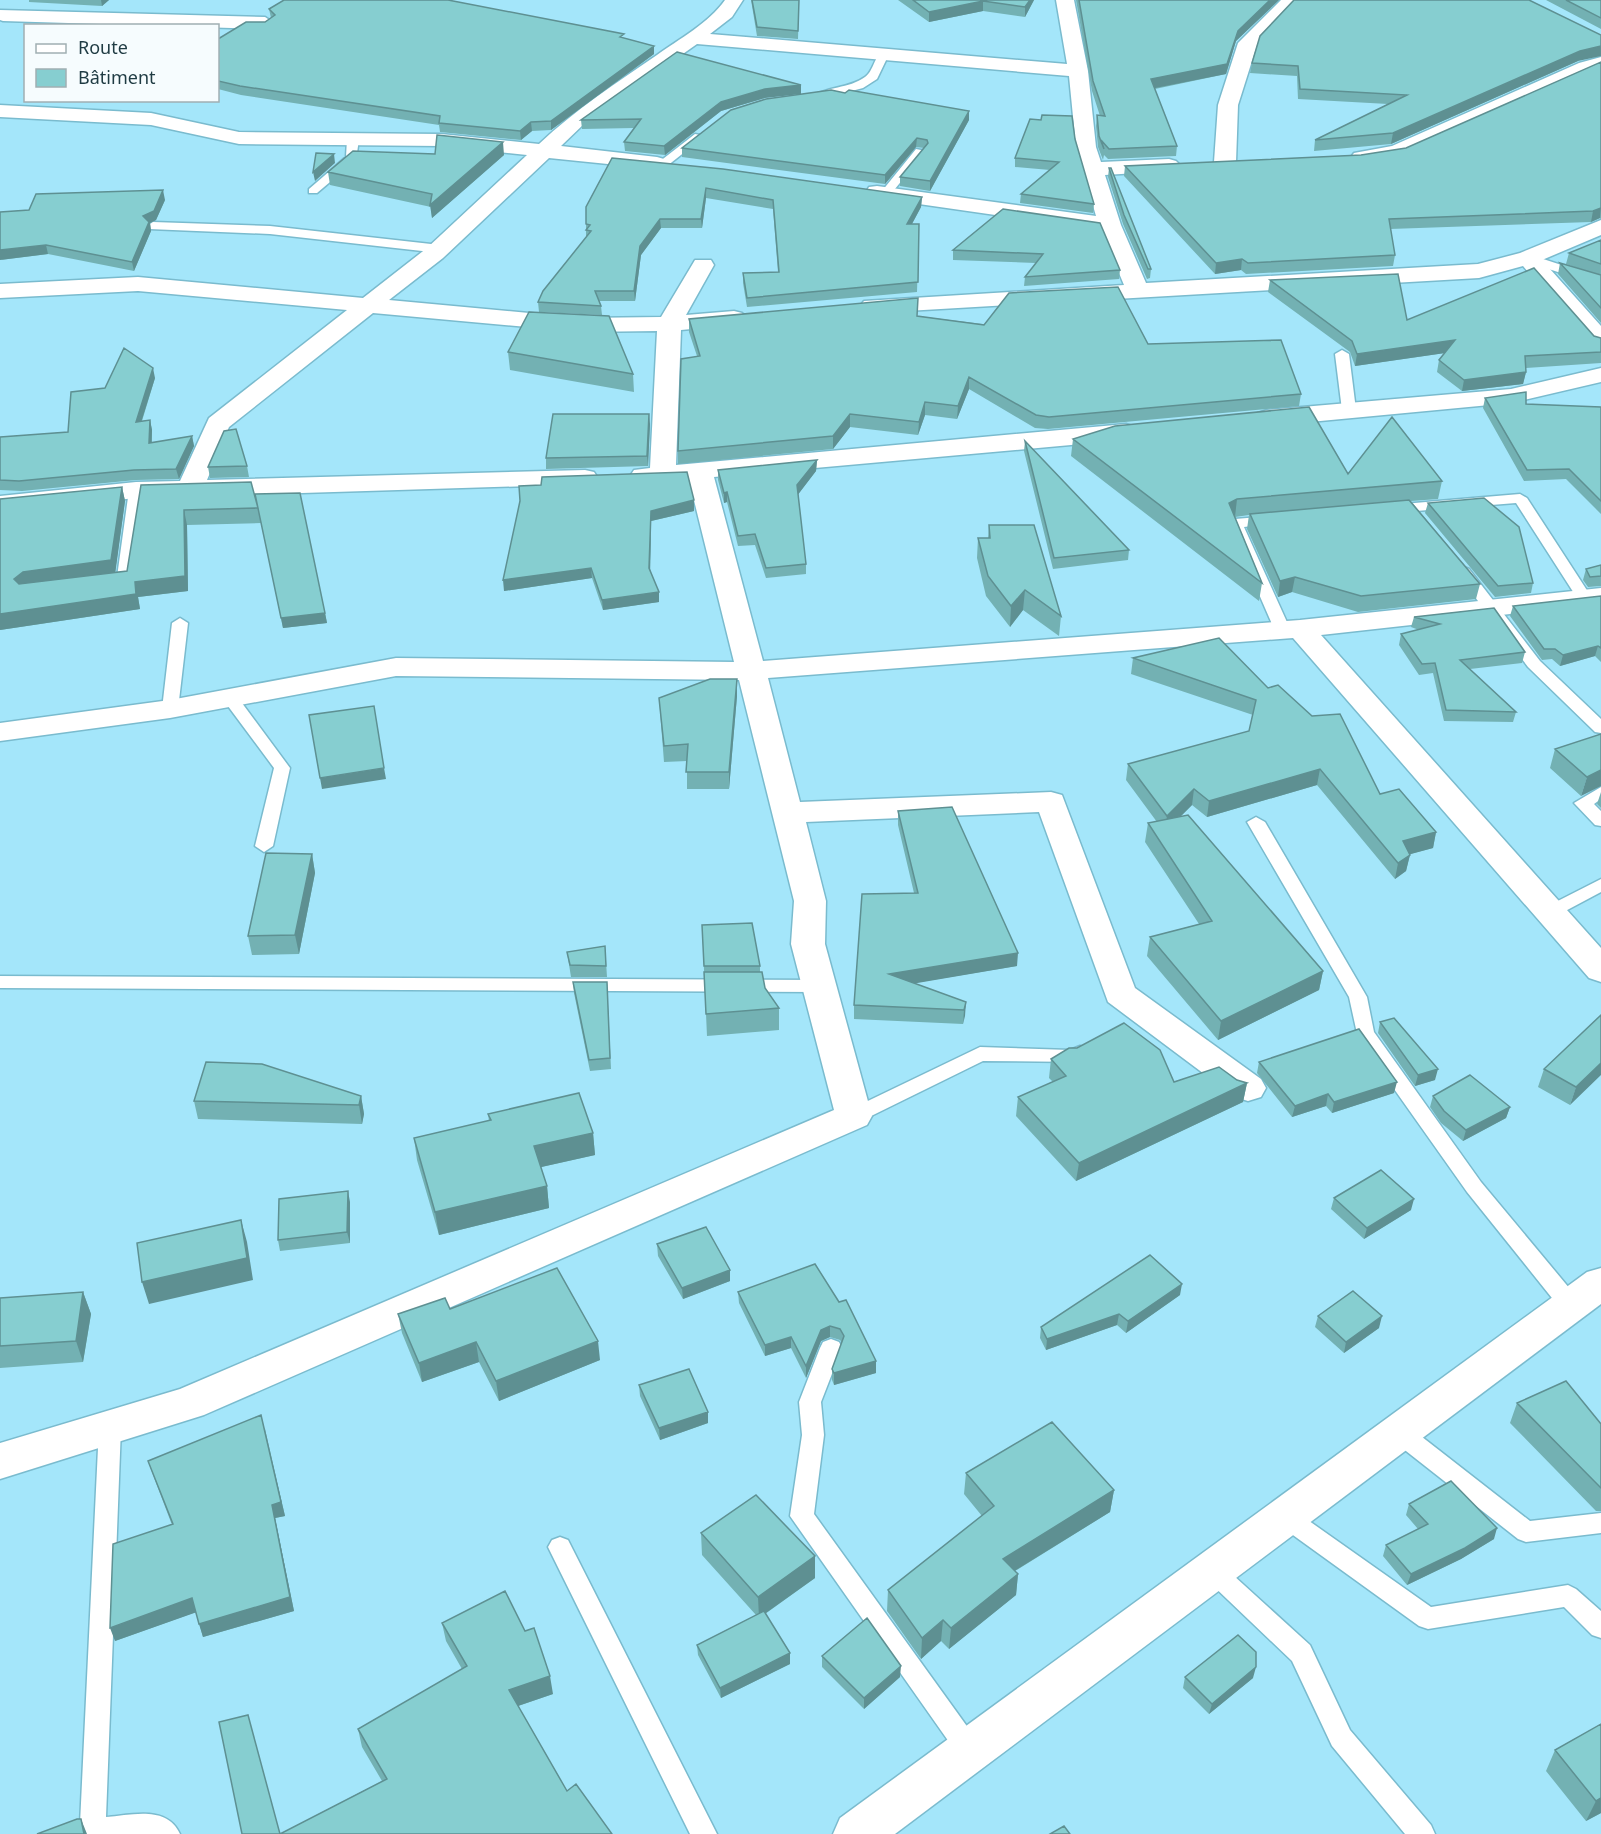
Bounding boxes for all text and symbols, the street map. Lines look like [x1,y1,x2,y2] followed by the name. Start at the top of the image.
[24,24,219,102] legend
[78,35,128,59] text: Route
[78,65,156,89] text: Bâtiment

